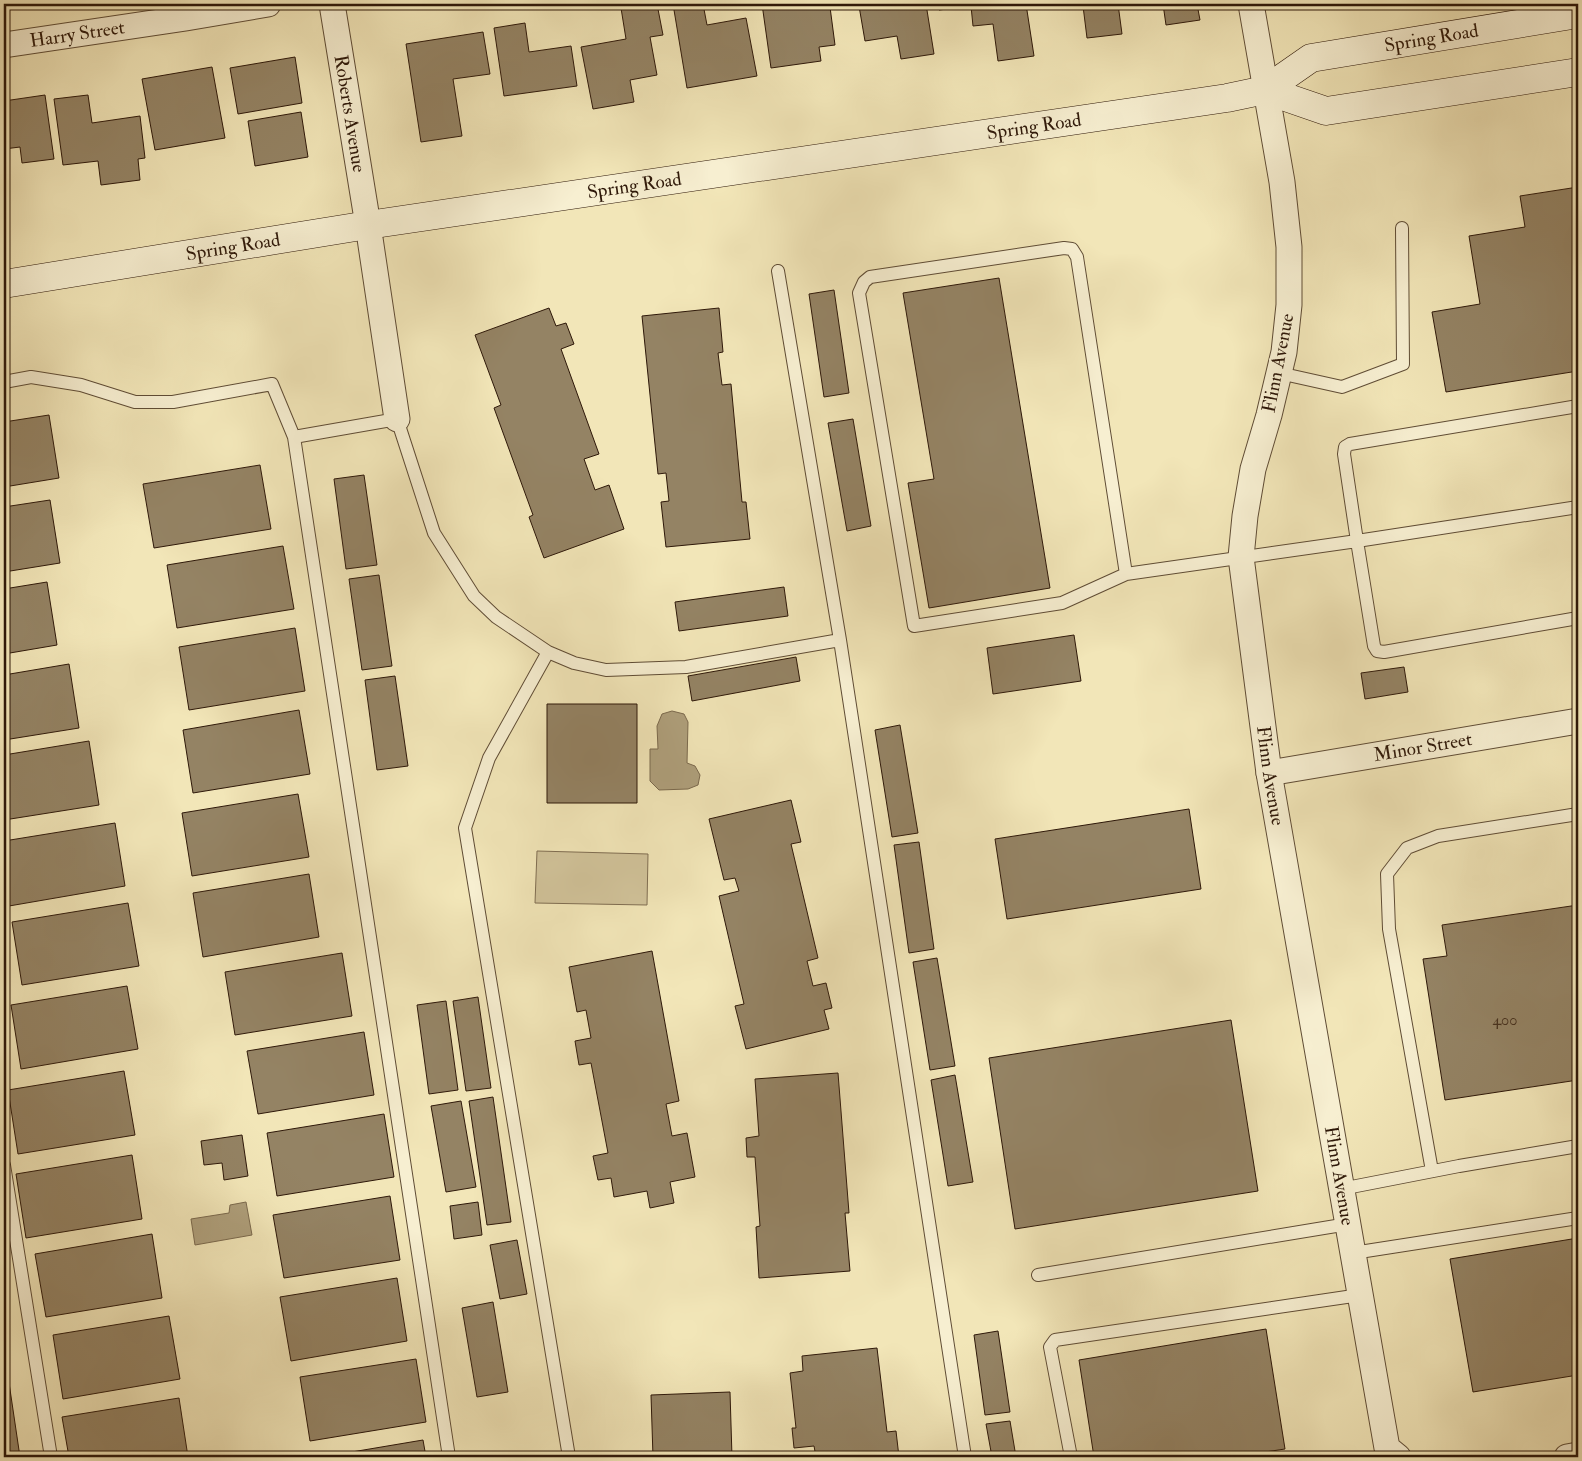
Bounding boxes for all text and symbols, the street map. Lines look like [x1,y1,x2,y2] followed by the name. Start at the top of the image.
[28,15,126,53] street label: Harry Street
[1383,18,1481,58] street label: Spring Road
[328,53,371,174] street label: Roberts Avenue
[985,108,1083,145] street label: Spring Road
[586,167,684,204] street label: Spring Road
[184,227,283,266] street label: Spring Road
[1257,311,1299,415] street label: Flinn Avenue
[1251,725,1290,827] street label: Flinn Avenue
[1372,727,1474,767] street label: Minor Street
[1492,1010,1518,1030] house number: 400
[1319,1124,1360,1227] street label: Flinn Avenue

